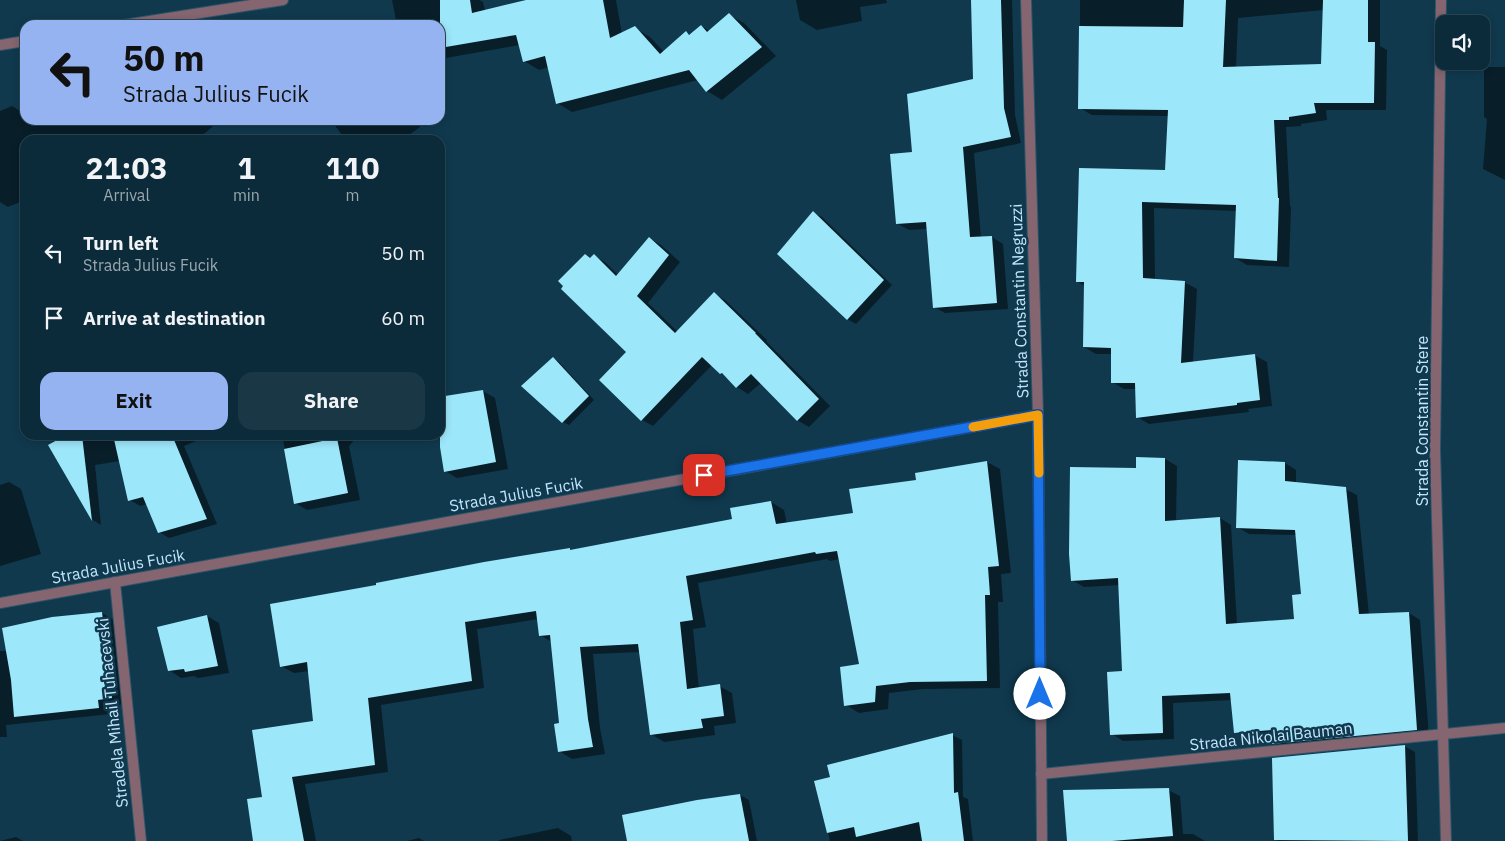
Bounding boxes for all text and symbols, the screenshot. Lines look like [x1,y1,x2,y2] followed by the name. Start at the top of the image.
[1435,15,1490,70] map controls
[1435,15,1490,70] button: sound
[123,35,205,81] text: 50 m
[40,40,105,105] icon: left
[123,79,309,108] text: Strada Julius Fucik
[86,148,167,187] text: 21:03
[237,148,255,187] text: 1
[325,148,379,187] text: 110
[103,185,150,205] text: Arrival
[233,185,260,205] text: min
[345,185,359,205] text: m
[1006,203,1032,399] street label: Strada Constantin Negruzzi
[83,231,159,255] text: Turn left
[40,239,68,267] icon: left
[381,241,425,265] text: 50 m
[83,255,218,275] text: Strada Julius Fucik
[40,304,68,332] icon: arrive
[83,306,266,330] text: Arrive at destination
[381,306,425,330] text: 60 m
[1412,336,1432,506] street label: Strada Constantin Stere
[40,372,228,430] button: Exit
[238,372,425,430] button: Share
[683,454,725,496] pin
[690,461,718,489] icon: arrive
[448,472,585,516] street label: Strada Julius Fucik
[50,544,187,588] street label: Strada Julius Fucik
[92,617,132,809] street label: Stradela Mihail Tuhacevski
[1013,667,1065,719] position arrow
[1189,718,1353,754] street label: Strada Nikolai Bauman

